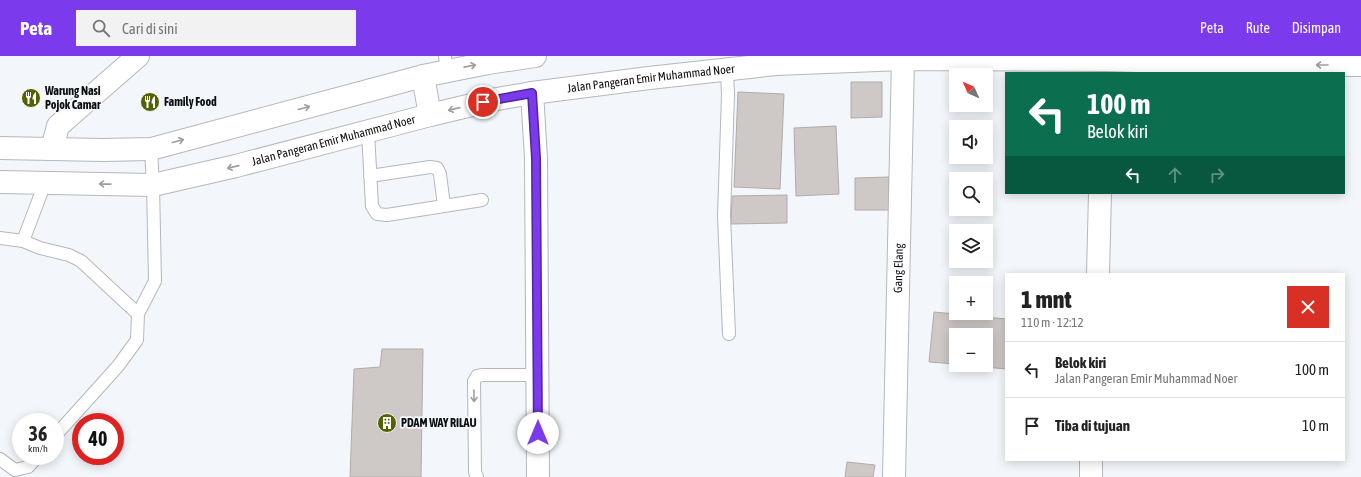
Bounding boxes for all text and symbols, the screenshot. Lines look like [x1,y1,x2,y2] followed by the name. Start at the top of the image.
[76,10,356,46] search box
[20,17,52,39] text: Peta
[90,17,112,39] icon: search
[122,20,178,37] text: Cari di sini
[1200,20,1224,36] text: Peta
[1246,20,1270,36] text: Rute
[1292,20,1341,36] text: Disimpan
[1316,61,1329,69] one-way arrow
[464,62,477,70] one-way arrow
[566,62,736,95] street label: Jalan Pangeran Emir Muhammad Noer
[949,68,993,112] north arrow
[949,68,993,372] map controls
[44,84,101,112] place label: Warung Nasi Pojok Camar
[466,85,500,119] pin
[20,87,42,109] restaurant icon: Warung Nasi Pojok Camar
[1021,88,1073,140] icon: left
[1087,88,1150,120] text: 100 m
[139,91,161,113] restaurant icon: Family Food
[472,91,494,113] icon: arrive
[164,95,217,109] place label: Family Food
[297,103,310,111] one-way arrow
[447,106,460,113] one-way arrow
[250,112,417,169] street label: Jalan Pangeran Emir Muhammad Noer
[949,120,993,164] button: sound
[1087,121,1148,142] text: Belok kiri
[171,137,184,145] one-way arrow
[227,163,240,171] one-way arrow
[1122,164,1144,186] icon: left
[1164,164,1186,186] icon: ahead
[1206,164,1228,186] icon: right
[949,172,993,216] button: search
[99,180,112,188] one-way arrow
[949,224,993,268] button: layers
[891,242,906,293] street label: Gang Elang
[949,276,993,320] button: +
[1021,286,1071,313] text: 1 mnt
[1287,286,1329,328] button: close
[1021,315,1084,330] text: 110 m · 12:12
[949,328,993,372] button: −
[1055,354,1106,371] text: Belok kiri
[1021,359,1043,381] icon: left
[1295,361,1329,378] text: 100 m
[1055,371,1237,386] text: Jalan Pangeran Emir Muhammad Noer
[470,389,478,402] one-way arrow
[376,412,398,434] building icon: PDAM WAY RILAU
[517,412,559,454] position arrow
[72,413,124,465] speed limit sign: 40
[1021,415,1043,437] icon: arrive
[401,416,477,430] place label: PDAM WAY RILAU
[1055,417,1130,434] text: Tiba di tujuan
[1302,417,1329,434] text: 10 m
[29,422,47,445] text: 36
[28,443,48,454] text: km/h

